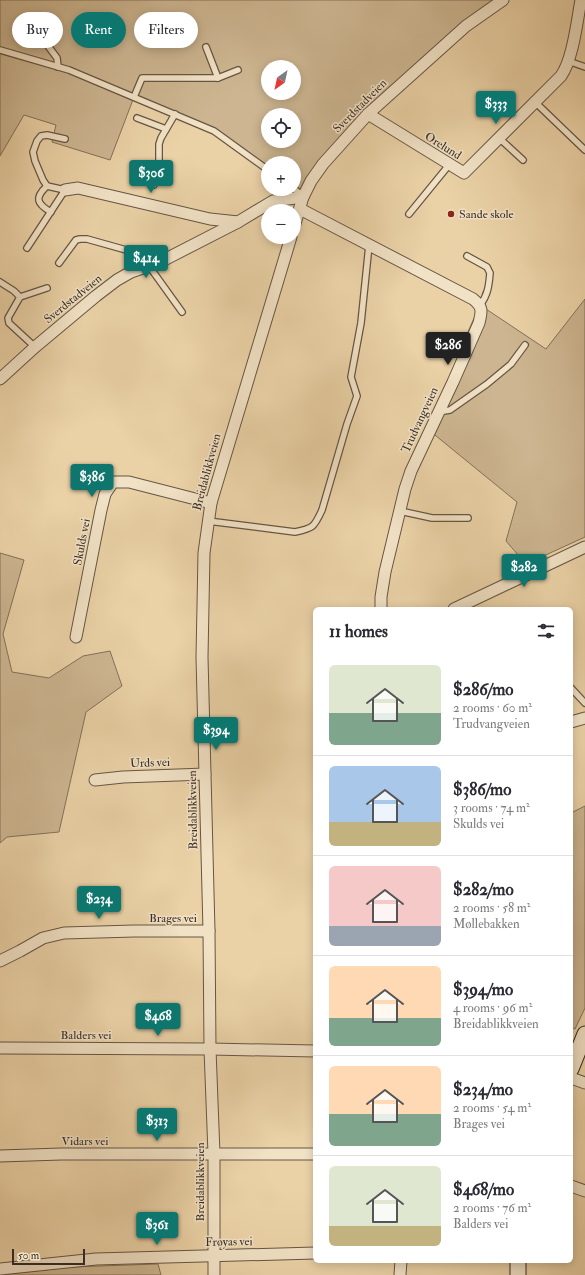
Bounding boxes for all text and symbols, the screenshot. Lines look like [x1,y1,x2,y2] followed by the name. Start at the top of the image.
[12,12,63,48] chip: Buy
[71,12,126,48] chip: Rent
[134,12,198,48] chip: Filters
[261,60,301,100] north arrow
[261,60,301,244] map controls
[330,76,390,136] street label: Sverdstadveien
[472,91,520,125] pin: $333
[485,96,507,112] text: $333
[261,108,301,148] button: locate
[422,129,464,163] street label: Orelund
[261,156,301,196] button: +
[127,160,175,194] pin: $306
[138,165,164,181] text: $306
[261,204,301,244] button: −
[459,207,514,222] place label: Sande skole
[446,209,456,219] marker: Sande skole
[122,245,170,279] pin: $414
[133,250,159,266] text: $414
[41,271,105,327] street label: Sverdstadveien
[424,332,472,366] pin: $286
[435,337,461,353] text: $286
[398,385,442,455] street label: Trudvangveien
[190,432,224,512] street label: Breidablikkveien
[68,464,116,498] pin: $386
[79,469,105,485] text: $386
[70,517,94,567] street label: Skulds vei
[500,554,548,588] pin: $282
[511,559,537,575] text: $282
[535,620,557,642] icon: filters
[329,621,388,642] text: 11 homes
[453,679,514,700] text: $286/mo
[361,681,409,729] icon: home
[453,700,532,716] text: 2 rooms · 60 m²
[453,716,530,732] text: Trudvangveien
[192,717,240,751] pin: $394
[203,722,229,738] text: $394
[130,755,170,771] street label: Urds vei
[185,770,201,850] street label: Breidablikkveien
[453,779,511,800] text: $386/mo
[361,782,409,830] icon: home
[453,800,530,816] text: 3 rooms · 74 m²
[453,816,504,832] text: Skulds vei
[453,879,514,900] text: $282/mo
[361,882,409,930] icon: home
[75,886,123,920] pin: $234
[86,891,112,907] text: $234
[453,900,531,916] text: 2 rooms · 58 m²
[149,911,197,926] street label: Brages vei
[453,916,520,932] text: Møllebakken
[453,979,513,1000] text: $394/mo
[361,982,409,1030] icon: home
[453,1000,532,1016] text: 4 rooms · 96 m²
[134,1003,182,1037] pin: $468
[144,1008,172,1024] text: $468
[453,1016,539,1032] text: Breidablikkveien
[60,1028,112,1043] street label: Balders vei
[453,1079,513,1100] text: $234/mo
[361,1082,409,1130] icon: home
[453,1100,531,1116] text: 2 rooms · 54 m²
[133,1108,181,1142] pin: $313
[146,1113,168,1129] text: $313
[453,1116,505,1132] text: Brages vei
[62,1134,108,1149] street label: Vidars vei
[193,1142,208,1222] street label: Breidablikkveien
[453,1179,514,1200] text: $468/mo
[361,1182,409,1230] icon: home
[453,1200,531,1216] text: 2 rooms · 76 m²
[133,1212,181,1246] pin: $361
[453,1216,508,1232] text: Balders vei
[145,1217,169,1233] text: $361
[205,1234,253,1250] street label: Frøyas vei
[12,1247,85,1266] scale bar
[18,1249,39,1262] text: 50 m

